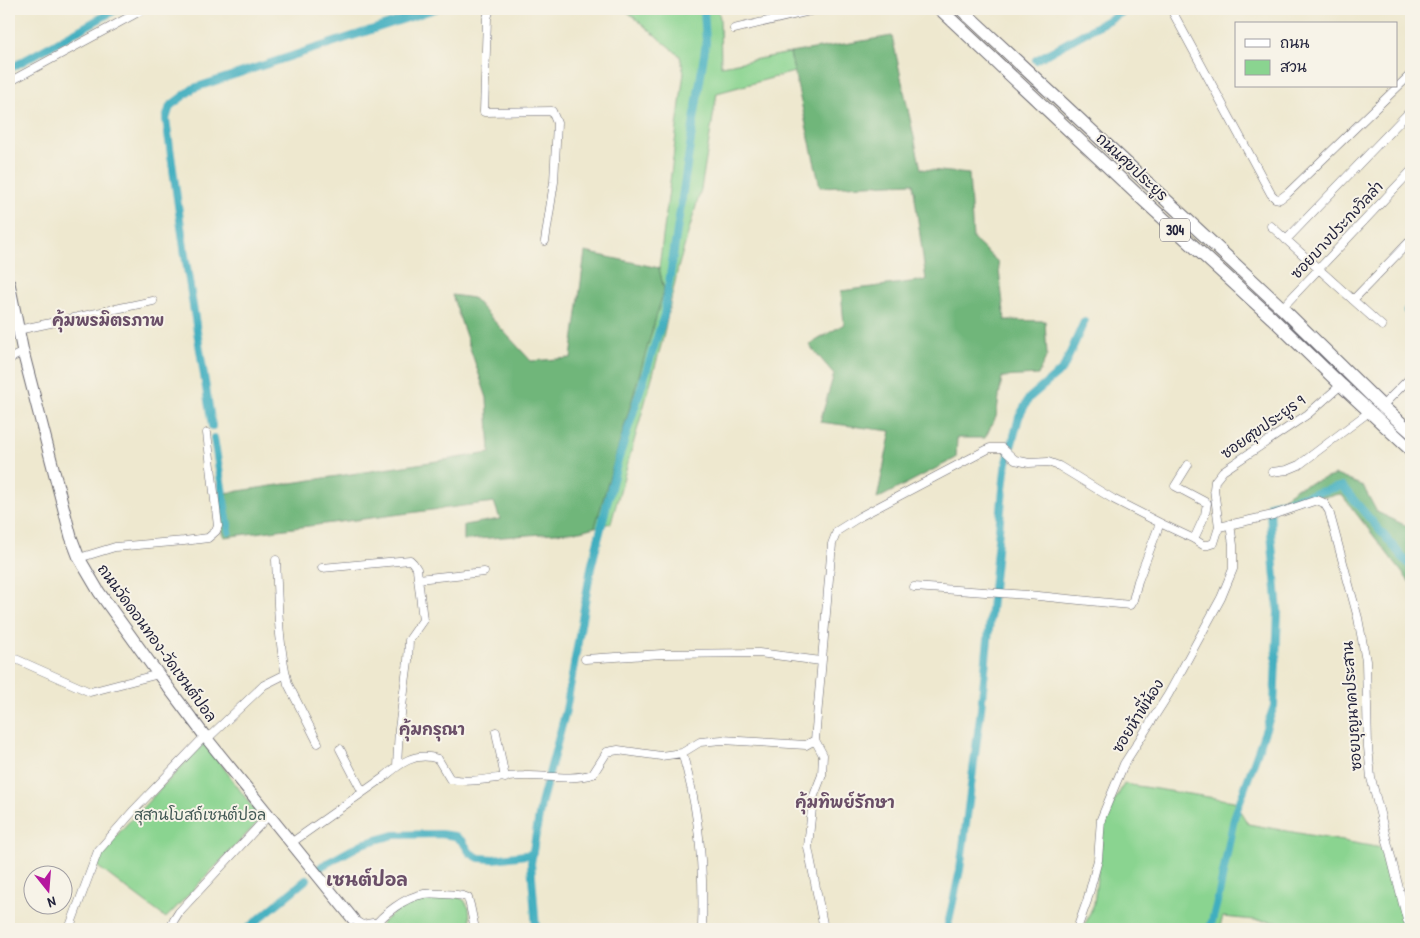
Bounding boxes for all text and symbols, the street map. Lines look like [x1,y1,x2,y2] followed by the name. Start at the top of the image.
[1235,22,1398,88] legend
[1280,32,1309,53] text: ถนน
[1280,56,1307,77] text: สวน
[1091,128,1173,206] street label: ถนนศุขประยูร
[1286,176,1388,283] street label: ซอยบางประกงวิลล่า
[1160,218,1190,242] road number: 304
[52,309,164,333] district label: คุ้มพรมิตรภาพ
[1216,389,1310,464] street label: ซอยศุขประยูร 9
[93,559,222,726] street label: ถนนวัดดอนทอง-วัดเซนต์ปอล
[1336,640,1368,772] street label: ซอยบุญนาคประสาน
[1104,673,1169,757] street label: ซอยห้าพี่น้อง
[399,718,465,742] district label: คุ้มกรุณา
[795,791,895,815] district label: คุ้มทิพย์รักษา
[134,804,266,826] park label: สุสานโบสถ์เซนต์ปอล
[22,866,72,916] north arrow
[326,867,408,892] district label: เซนต์ปอล
[45,893,58,913] text: N

